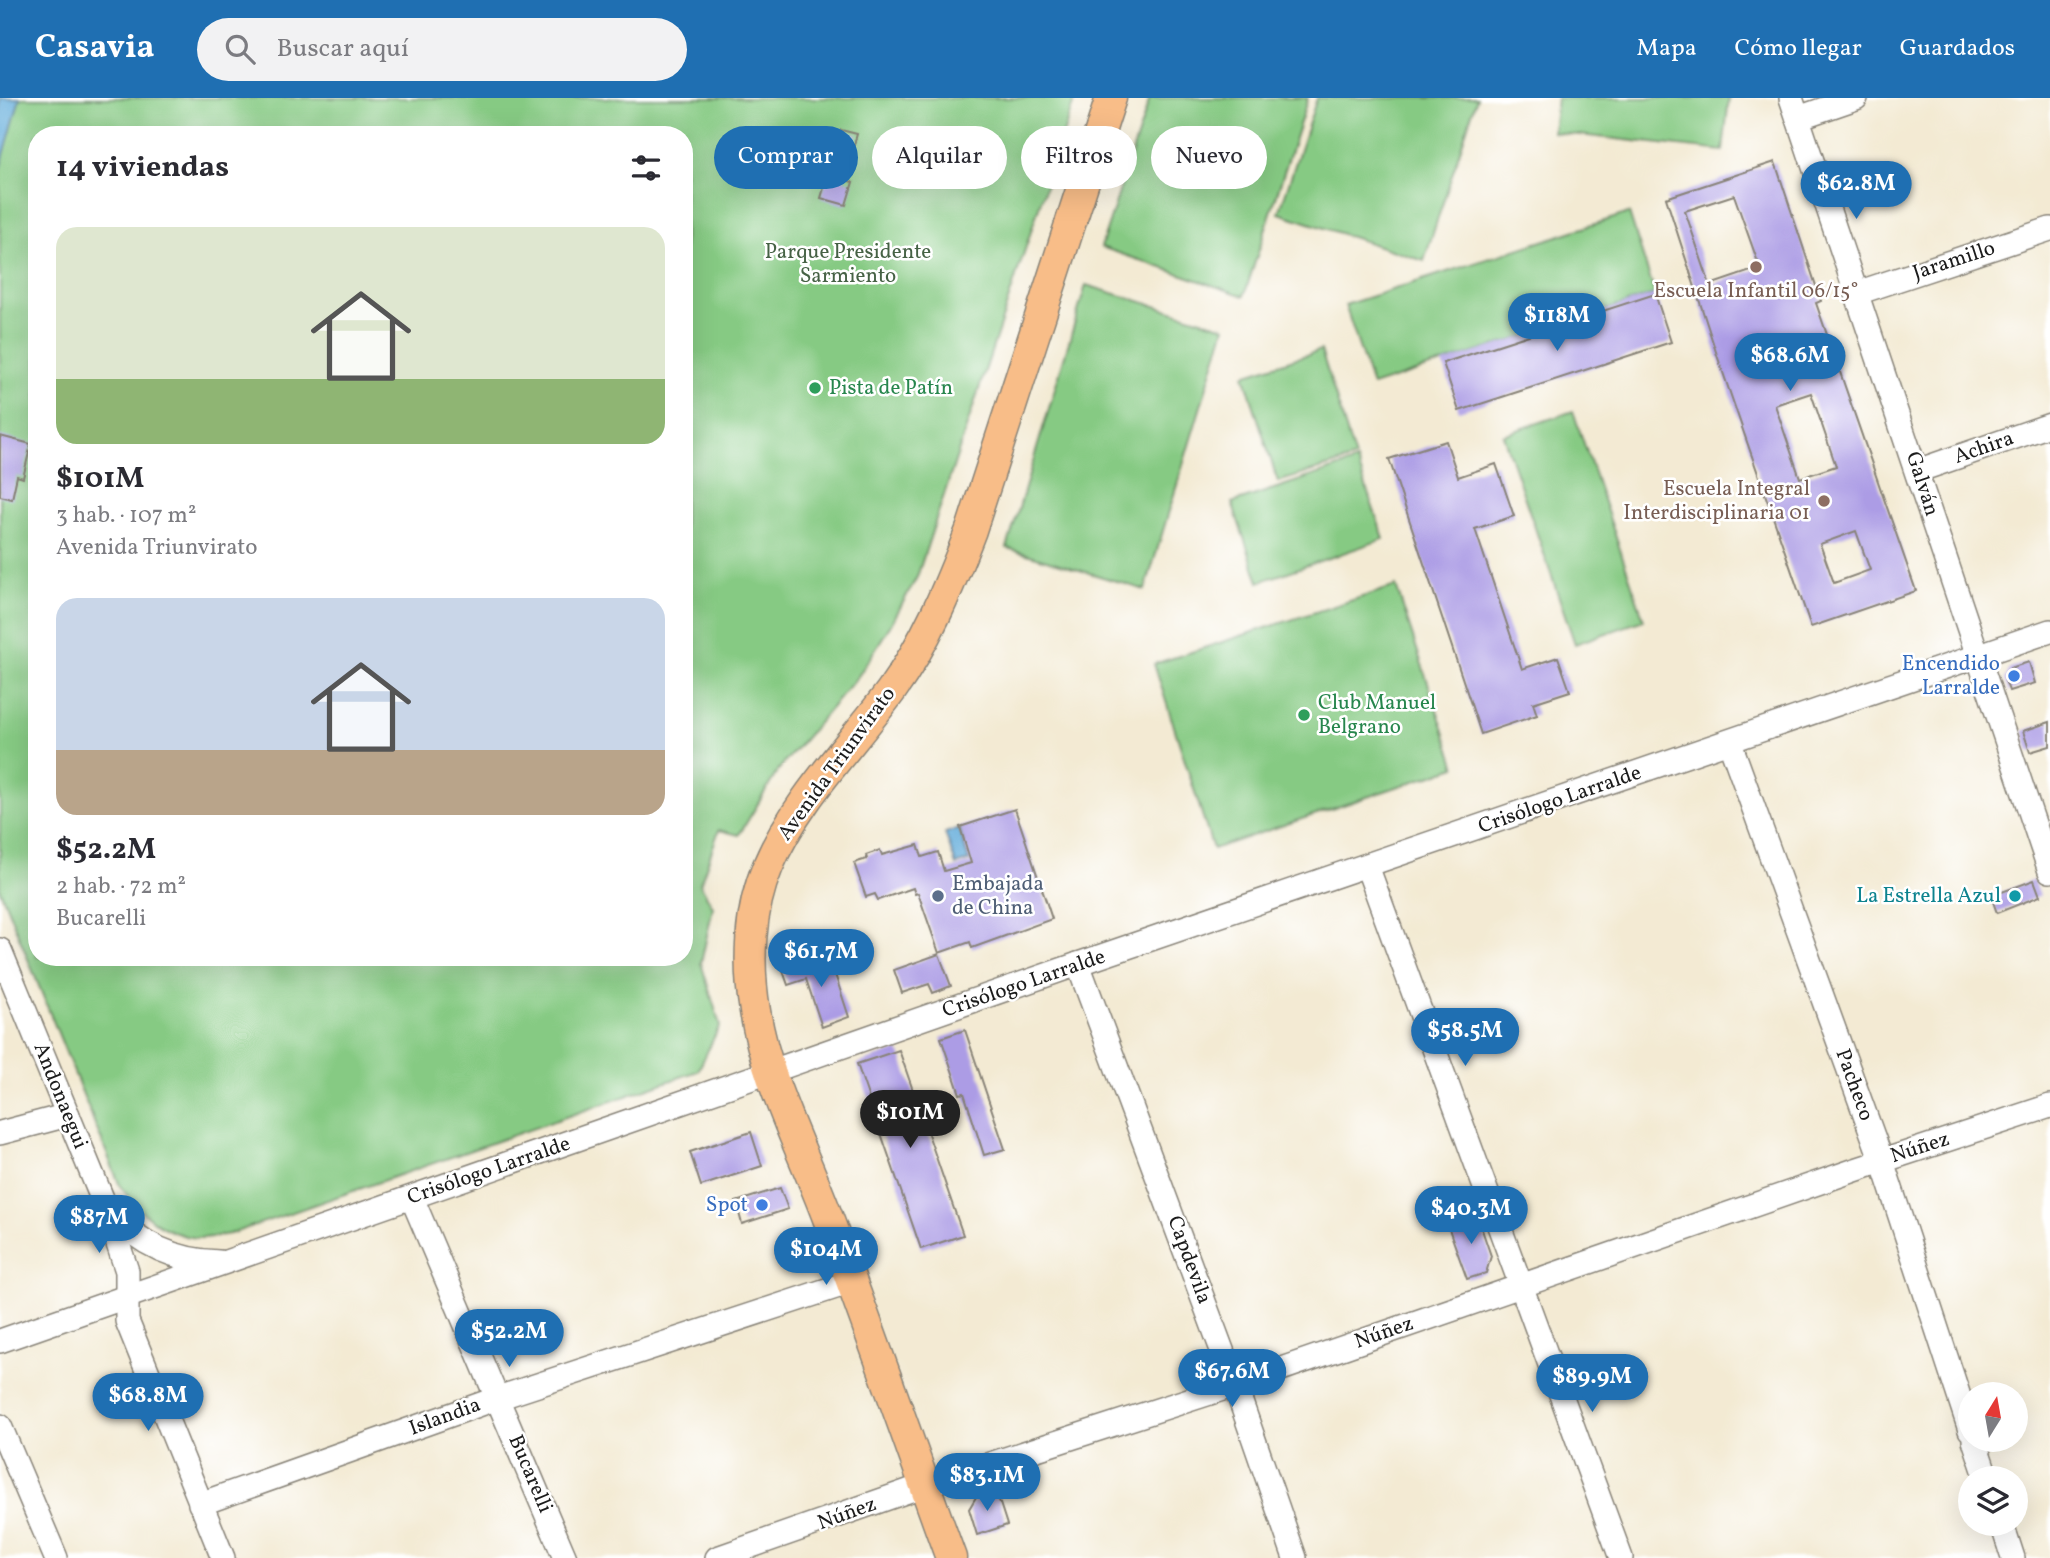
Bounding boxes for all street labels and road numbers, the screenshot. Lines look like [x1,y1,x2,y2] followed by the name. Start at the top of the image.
[1909,234,1999,288] street label: Jaramillo
[1950,424,2018,472] street label: Achira
[1898,448,1946,520] street label: Galván
[771,681,903,847] street label: Avenida Triunvirato
[1475,758,1645,841] street label: Crisólogo Larralde
[939,942,1109,1025] street label: Crisólogo Larralde
[26,1039,94,1153] street label: Andonaegui
[1828,1045,1880,1125] street label: Pacheco
[1887,1125,1953,1171] street label: Núñez
[404,1129,574,1212] street label: Crisólogo Larralde
[1160,1212,1218,1308] street label: Capdevila
[1351,1309,1417,1357] street label: Núñez
[405,1391,485,1443] street label: Islandia
[501,1430,559,1518] street label: Bucarelli
[814,1490,880,1538] street label: Núñez

